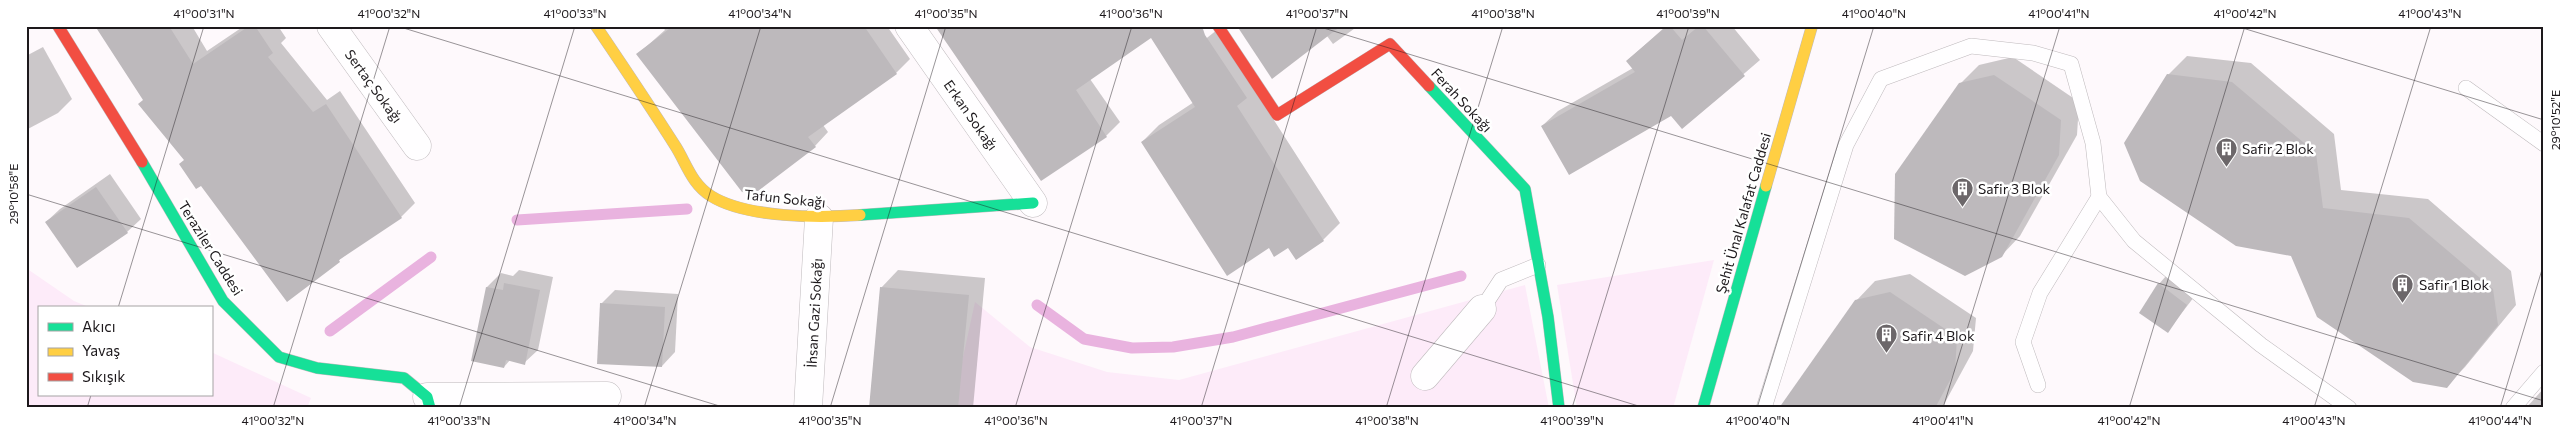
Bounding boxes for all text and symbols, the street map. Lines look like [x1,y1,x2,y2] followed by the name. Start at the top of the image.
[173,6,235,20] text: 41°00'31"N
[358,6,420,20] text: 41°00'32"N
[544,6,606,20] text: 41°00'33"N
[728,6,792,20] text: 41°00'34"N
[914,6,978,20] text: 41°00'35"N
[1099,6,1163,20] text: 41°00'36"N
[1286,6,1348,20] text: 41°00'37"N
[1471,6,1535,20] text: 41°00'38"N
[1656,6,1720,20] text: 41°00'39"N
[1842,6,1906,20] text: 41°00'40"N
[2028,6,2090,20] text: 41°00'41"N
[2214,6,2276,20] text: 41°00'42"N
[2398,6,2462,20] text: 41°00'43"N
[342,46,406,126] street label: Sertaç Sokağı
[1428,64,1496,136] street label: Ferah Sokağı
[940,76,1002,154] street label: Erkan Sokağı
[2548,90,2562,150] text: 29°10'52"E
[1712,131,1774,295] street label: Şehit Ünal Kalafat Caddesi
[2214,136,2238,167] building icon: Safir 2 Blok
[2242,140,2314,157] place label: Safir 2 Blok
[6,164,20,224] text: 29°10'58"E
[1950,176,1974,207] building icon: Safir 3 Blok
[1978,180,2051,197] place label: Safir 3 Blok
[743,185,827,211] street label: Tafun Sokağı
[175,198,247,298] street label: Teraziler Caddesi
[803,258,825,368] street label: İhsan Gazi Sokağı
[2391,272,2415,303] building icon: Safir 1 Blok
[2419,276,2490,293] place label: Safir 1 Blok
[38,306,212,396] legend
[82,317,116,335] text: Akıcı
[1874,323,1898,354] building icon: Safir 4 Blok
[1902,327,1975,344] place label: Safir 4 Blok
[82,341,120,359] text: Yavaş
[82,367,125,385] text: Sıkışık
[242,413,304,427] text: 41°00'32"N
[428,413,490,427] text: 41°00'33"N
[613,413,677,427] text: 41°00'34"N
[798,413,862,427] text: 41°00'35"N
[984,413,1048,427] text: 41°00'36"N
[1170,413,1232,427] text: 41°00'37"N
[1355,413,1419,427] text: 41°00'38"N
[1540,413,1604,427] text: 41°00'39"N
[1726,413,1790,427] text: 41°00'40"N
[1912,413,1974,427] text: 41°00'41"N
[2098,413,2160,427] text: 41°00'42"N
[2282,413,2346,427] text: 41°00'43"N
[2468,413,2532,427] text: 41°00'44"N

